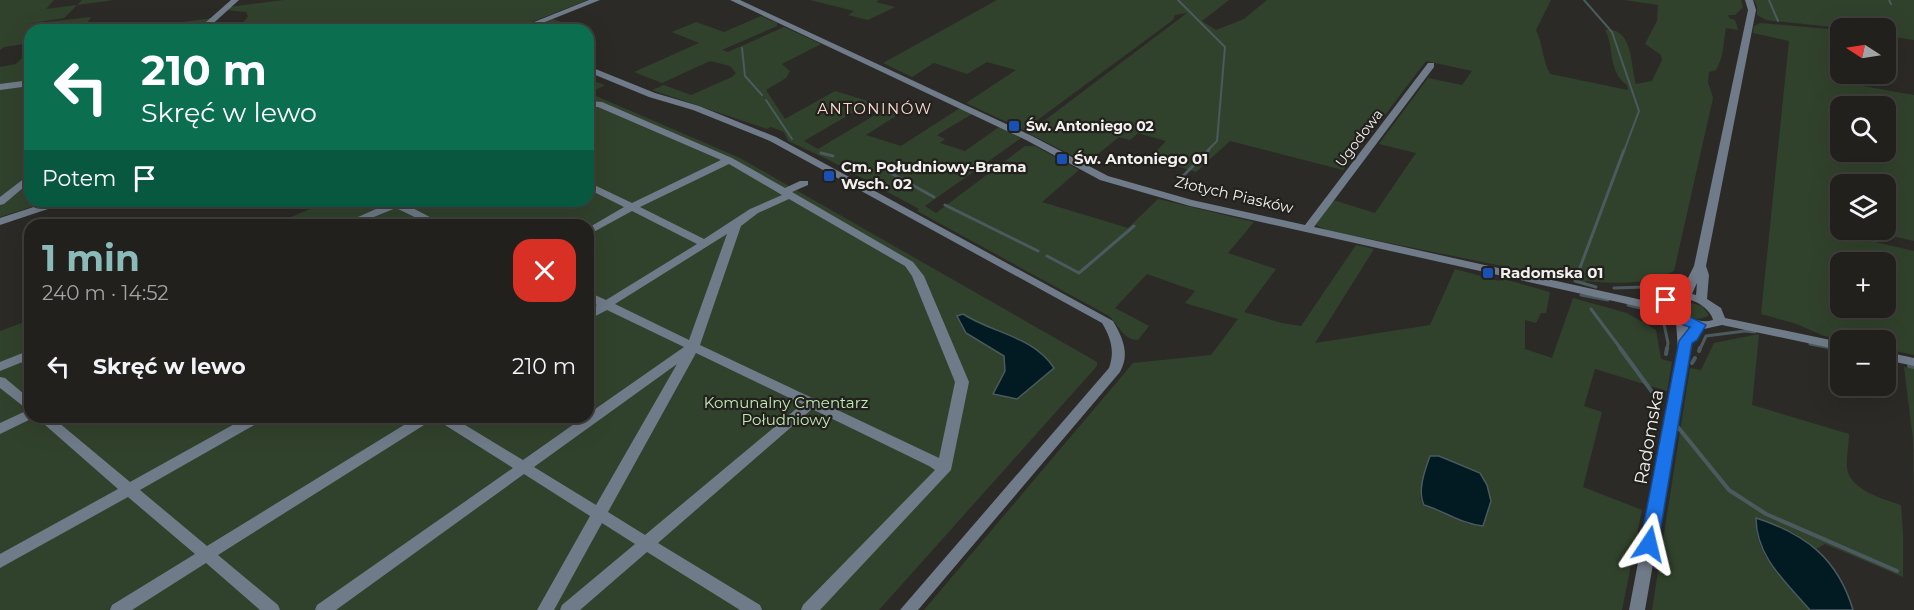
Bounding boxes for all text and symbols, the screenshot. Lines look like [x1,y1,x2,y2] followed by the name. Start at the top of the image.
[1830,18,1896,84] north arrow
[1830,18,1896,396] map controls
[141,44,267,96] text: 210 m
[42,48,120,126] icon: left
[141,96,317,129] text: Skręć w lewo
[1830,96,1896,162] button: search
[817,99,933,118] district label: ANTONINÓW
[1331,106,1387,170] street label: Ugodowa
[1026,117,1154,135] place label: Św. Antoniego 02
[1007,119,1021,133] marker: Św. Antoniego 02
[1074,149,1208,168] place label: Św. Antoniego 01
[1055,152,1069,166] marker: Św. Antoniego 01
[841,157,1027,193] place label: Cm. Południowy-Brama Wsch. 02
[128,162,161,195] icon: arrive
[42,165,116,192] text: Potem
[822,169,836,183] marker: Cm. Południowy-Brama Wsch. 02
[1173,172,1296,218] street label: Złotych Piasków
[1830,174,1896,240] button: layers
[42,236,140,280] text: 1 min
[513,239,576,302] button: close
[1830,252,1896,318] button: +
[1500,263,1603,282] place label: Radomska 01
[1481,266,1495,280] marker: Radomska 01
[1640,274,1691,325] pin
[42,281,169,305] text: 240 m · 14:52
[1649,283,1682,316] icon: arrive
[1830,330,1896,396] button: −
[42,350,75,383] icon: left
[93,353,246,380] text: Skręć w lewo
[512,353,576,380] text: 210 m
[1630,388,1668,486] street label: Radomska
[704,393,869,429] park label: Komunalny Cmentarz Południowy
[1617,512,1681,576] position arrow

